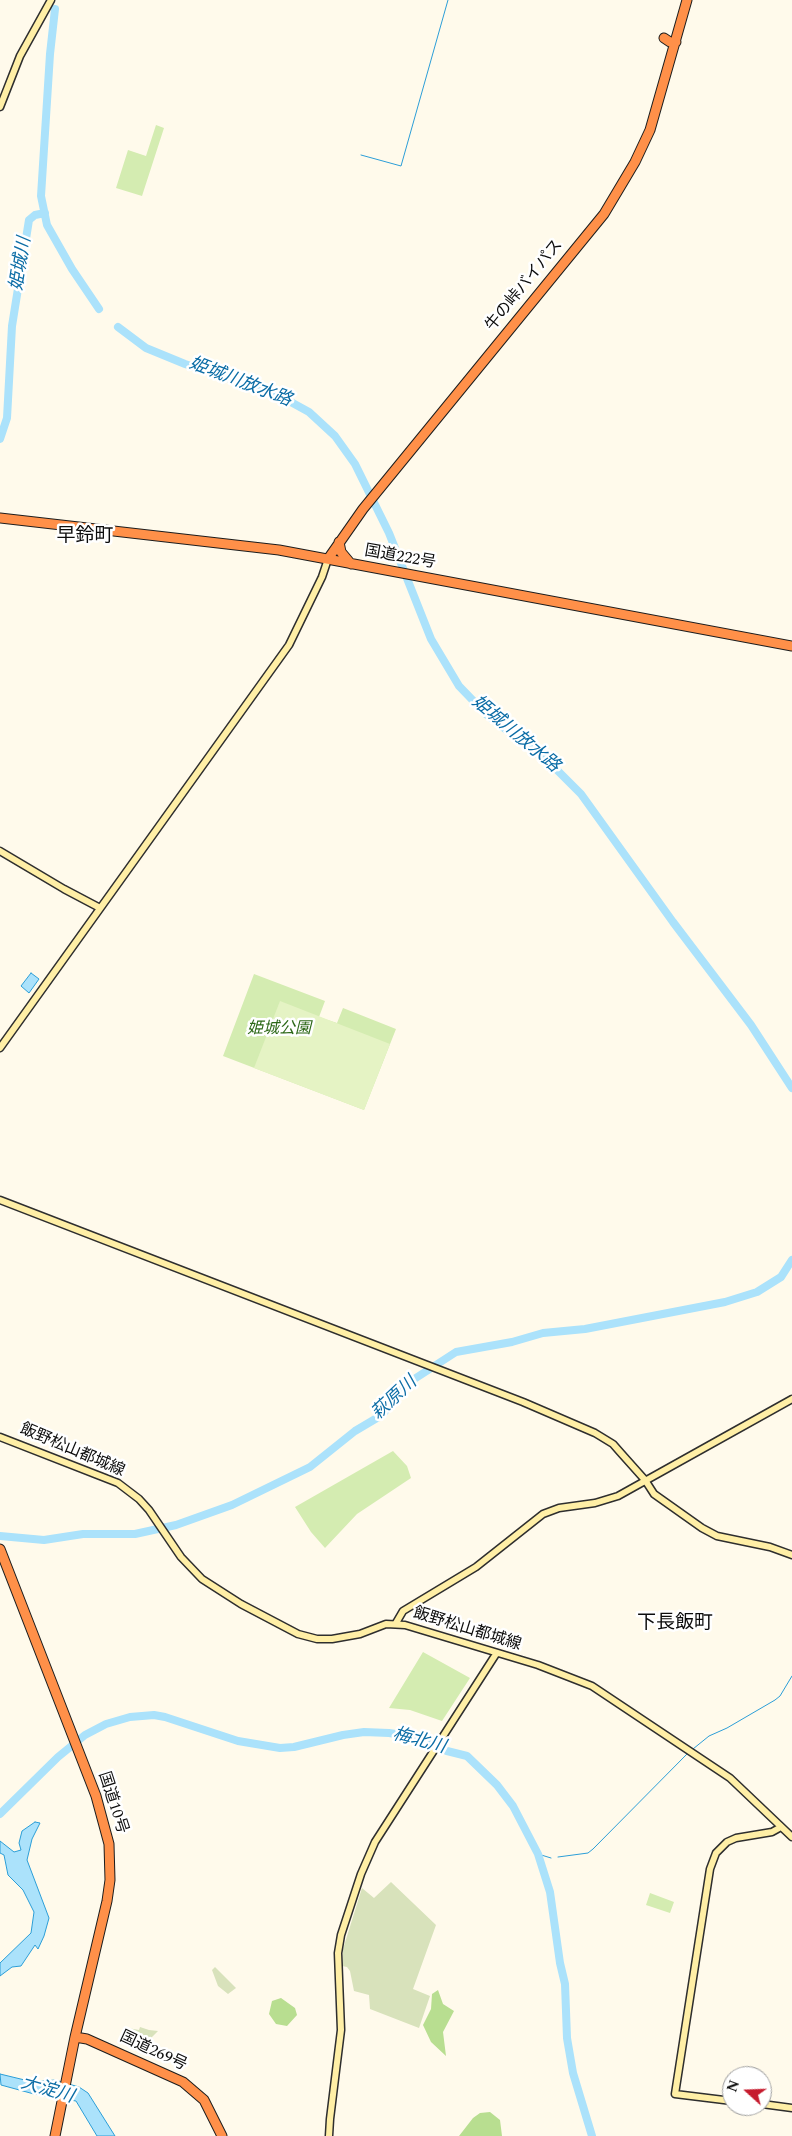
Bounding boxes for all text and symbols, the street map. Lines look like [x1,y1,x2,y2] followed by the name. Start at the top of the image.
[7,236,37,292] water label: 姫城川
[482,236,568,336] street label: 牛の峠バイパス
[186,354,294,412] water label: 姫城川放水路
[57,526,113,548] district label: 早鈴町
[363,542,437,574] street label: 国道222号
[467,692,563,778] water label: 姫城川放水路
[247,1020,311,1040] park label: 姫城公園
[368,1373,422,1425] water label: 萩原川
[17,1420,127,1482] street label: 飯野松山都城線
[411,1604,523,1656] street label: 飯野松山都城線
[637,1613,713,1635] district label: 下長飯町
[390,1725,448,1759] water label: 梅北川
[93,1770,131,1836] street label: 国道10号
[116,2028,190,2076] street label: 国道269号
[722,2066,772,2116] north arrow
[18,2073,76,2109] water label: 大淀川
[722,2077,745,2095] text: N

